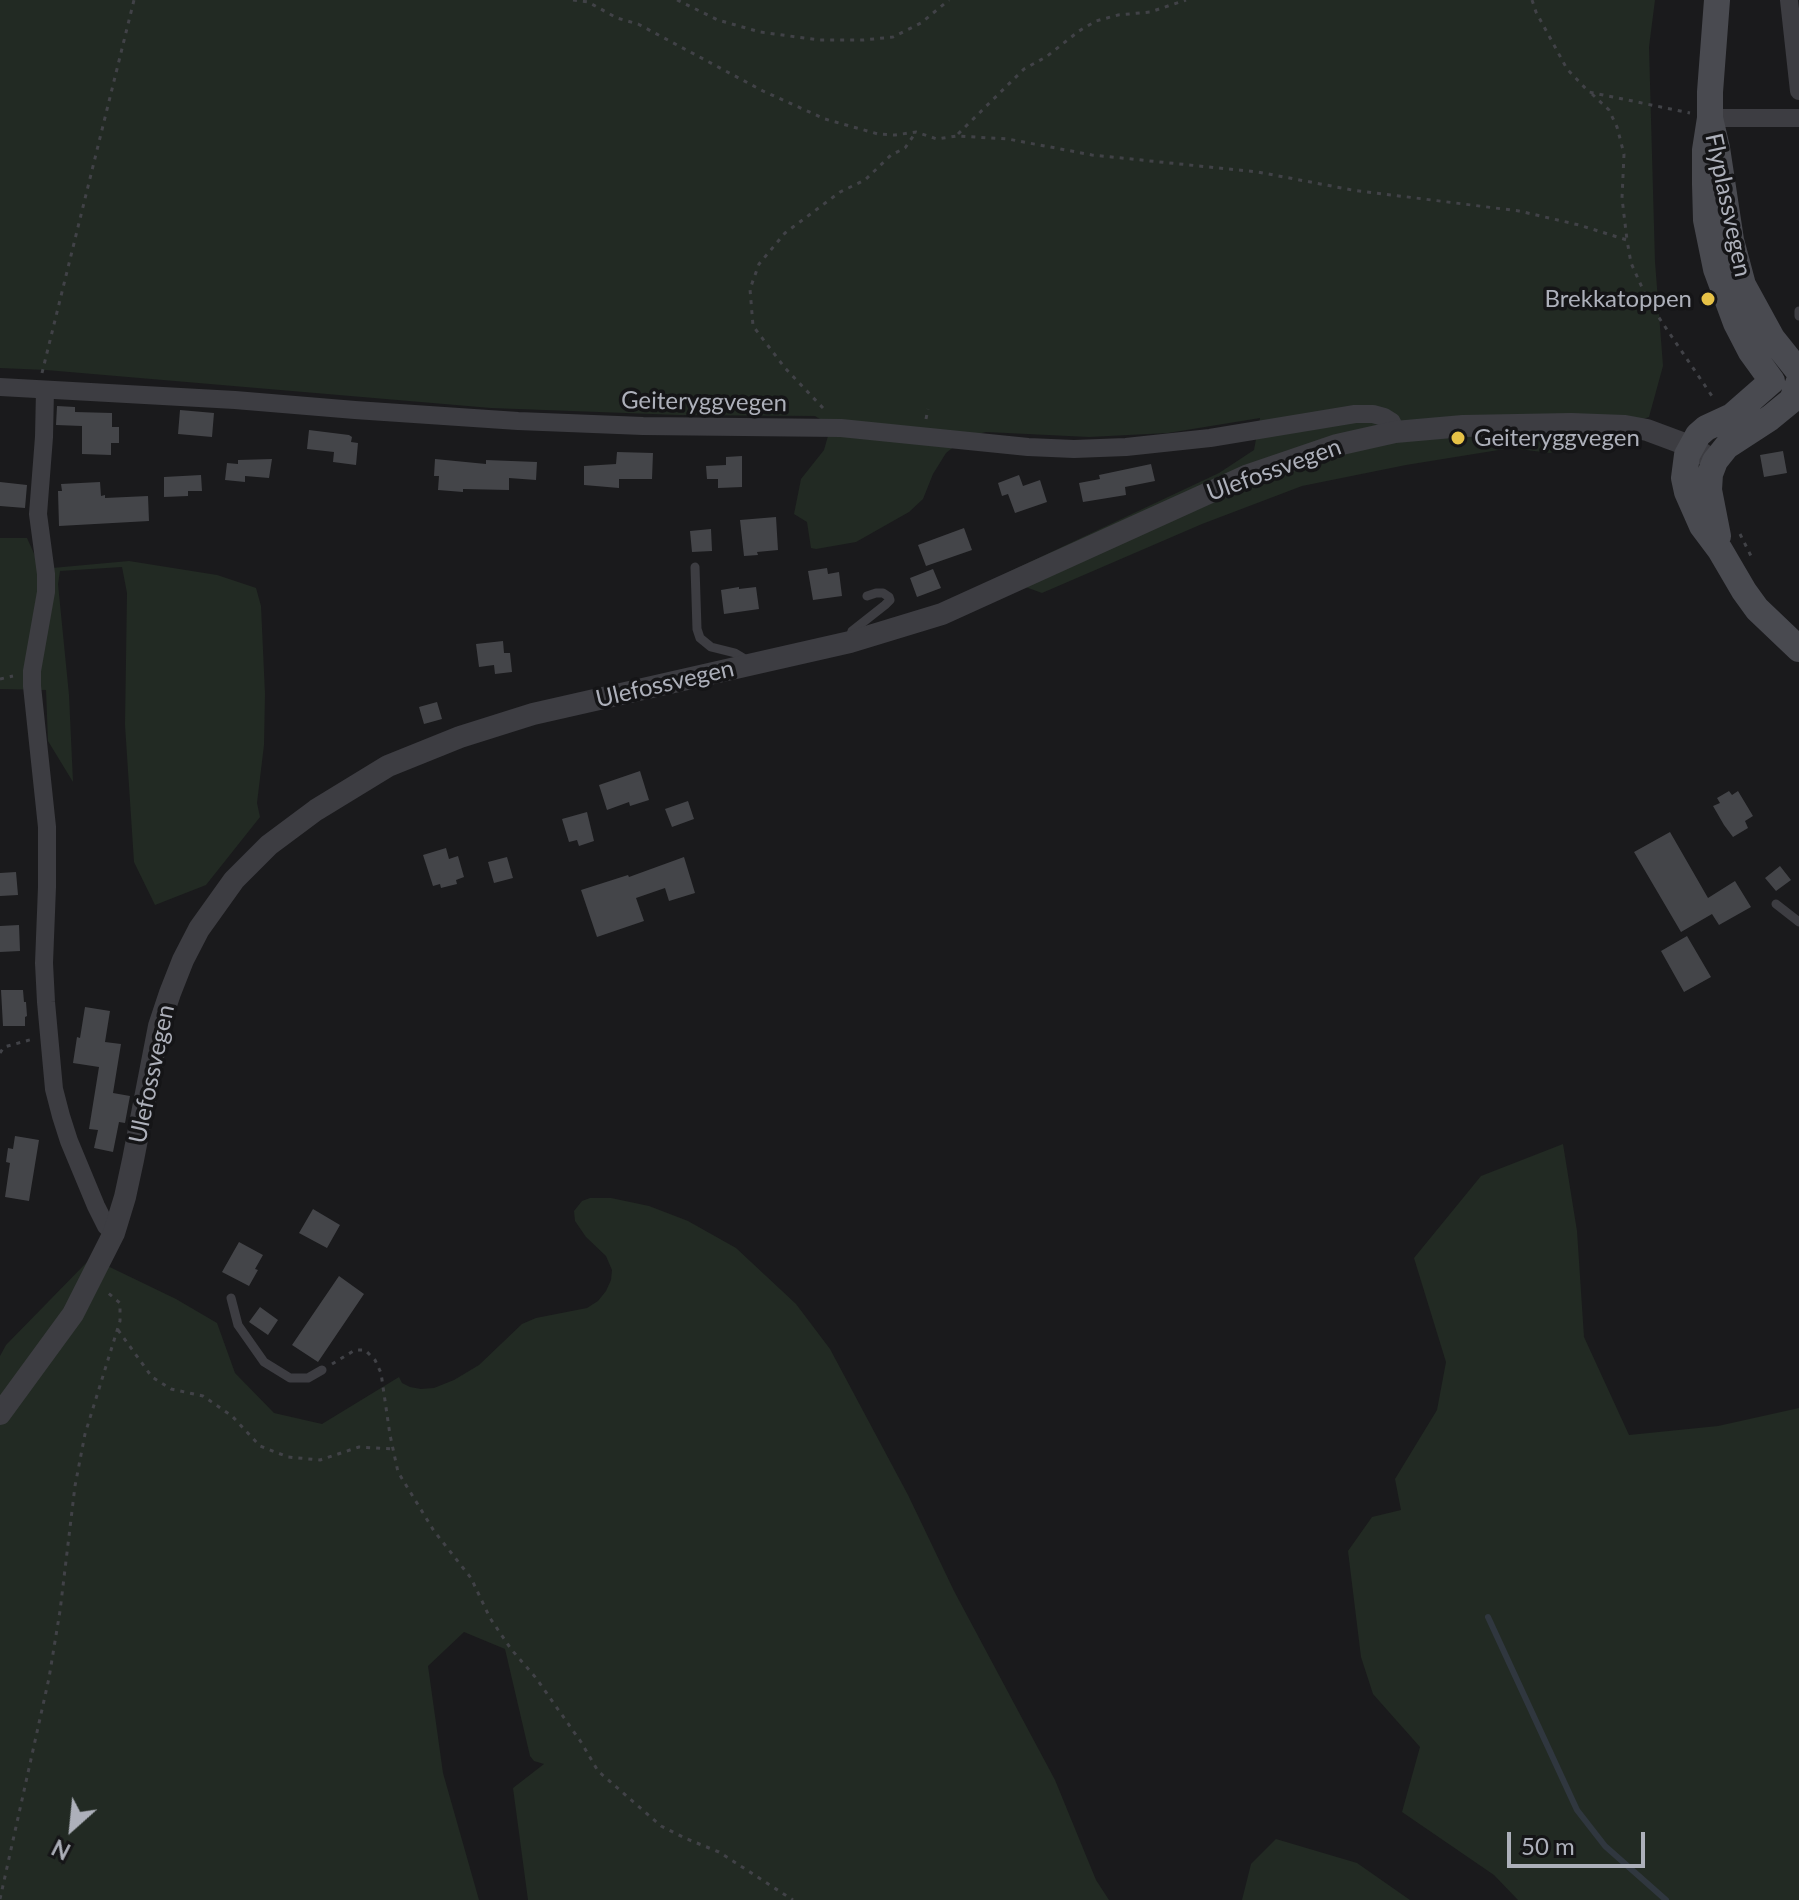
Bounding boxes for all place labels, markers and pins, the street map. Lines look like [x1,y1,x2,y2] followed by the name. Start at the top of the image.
[1545,285,1692,313] place label: Brekkatoppen
[1699,290,1717,308] marker: Brekkatoppen
[1474,424,1640,452] place label: Geiteryggvegen
[1449,429,1467,447] marker: Geiteryggvegen

